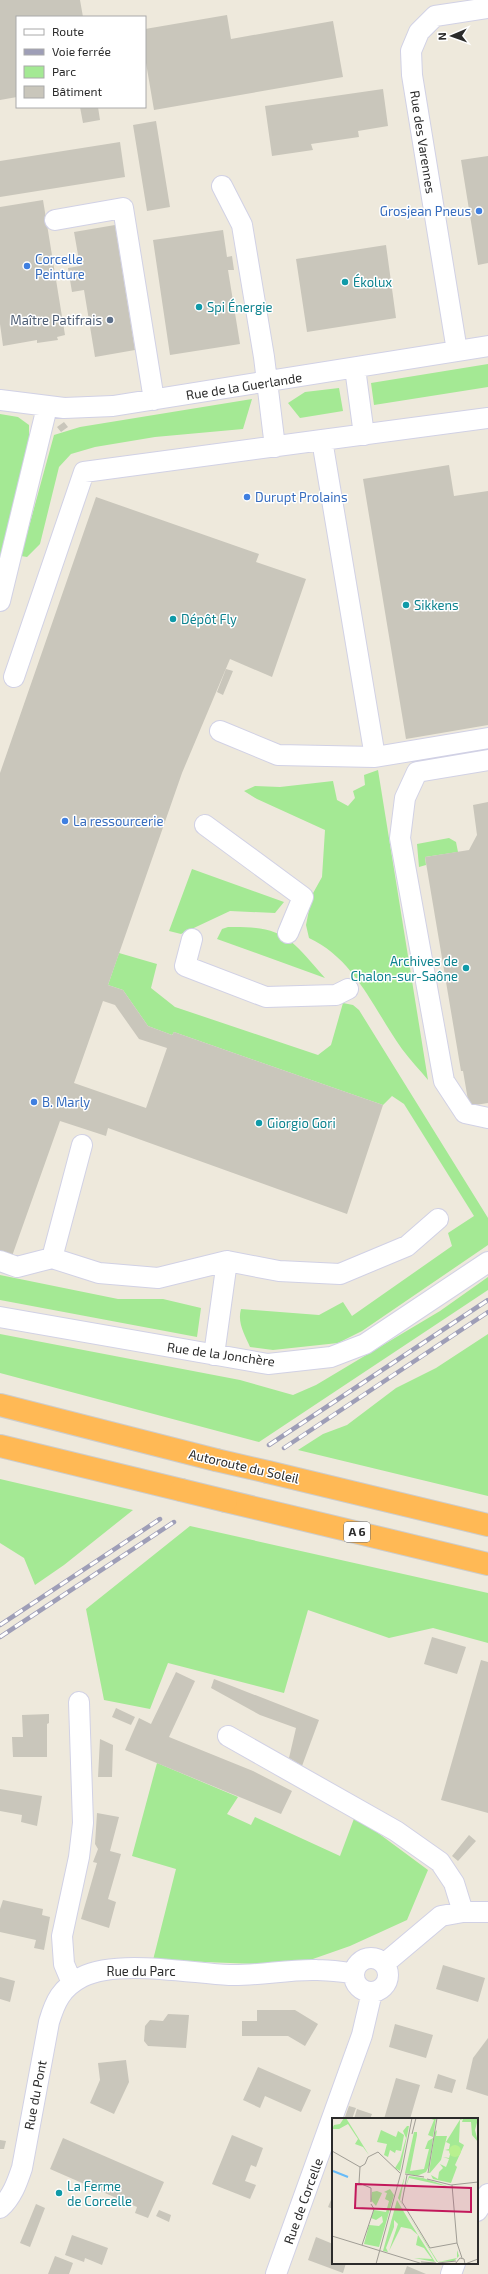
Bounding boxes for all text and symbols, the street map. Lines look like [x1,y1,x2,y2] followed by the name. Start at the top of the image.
[16,16,146,108] legend
[432,16,472,56] north arrow
[52,24,84,38] text: Route
[435,32,448,41] text: N
[52,44,111,58] text: Voie ferrée
[52,64,76,78] text: Parc
[52,84,103,98] text: Bâtiment
[407,89,439,195] street label: Rue des Varennes
[380,203,471,219] place label: Grosjean Pneus
[474,206,484,216] marker: Grosjean Pneus
[35,251,85,282] place label: Corcelle Peinture
[22,261,32,271] marker: Corcelle Peinture
[353,273,392,290] place label: Ékolux
[340,277,350,287] marker: Ékolux
[207,298,272,315] place label: Spi Énergie
[194,302,204,312] marker: Spi Énergie
[10,312,102,328] place label: Maître Patifrais
[105,315,115,325] marker: Maître Patifrais
[185,369,303,403] street label: Rue de la Guerlande
[255,489,348,505] place label: Durupt Prolains
[242,492,252,502] marker: Durupt Prolains
[414,597,459,613] place label: Sikkens
[401,600,411,610] marker: Sikkens
[181,611,237,627] place label: Dépôt Fly
[168,614,178,624] marker: Dépôt Fly
[73,813,163,829] place label: La ressourcerie
[60,816,70,826] marker: La ressourcerie
[351,953,458,984] place label: Archives de Chalon-sur-Saône
[461,963,471,973] marker: Archives de Chalon-sur-Saône
[42,1094,90,1110] place label: B. Marly
[29,1097,39,1107] marker: B. Marly
[267,1115,336,1131] place label: Giorgio Gori
[254,1118,264,1128] marker: Giorgio Gori
[166,1339,276,1369] street label: Rue de la Jonchère
[187,1446,301,1487] street label: Autoroute du Soleil
[344,1522,370,1542] road number: A 6
[106,1963,176,1979] street label: Rue du Parc
[20,2059,50,2131] street label: Rue du Pont
[332,2118,478,2264] inset map
[280,2156,326,2246] street label: Rue de Corcelle
[67,2178,132,2209] place label: La Ferme de Corcelle
[54,2188,64,2198] marker: La Ferme de Corcelle

